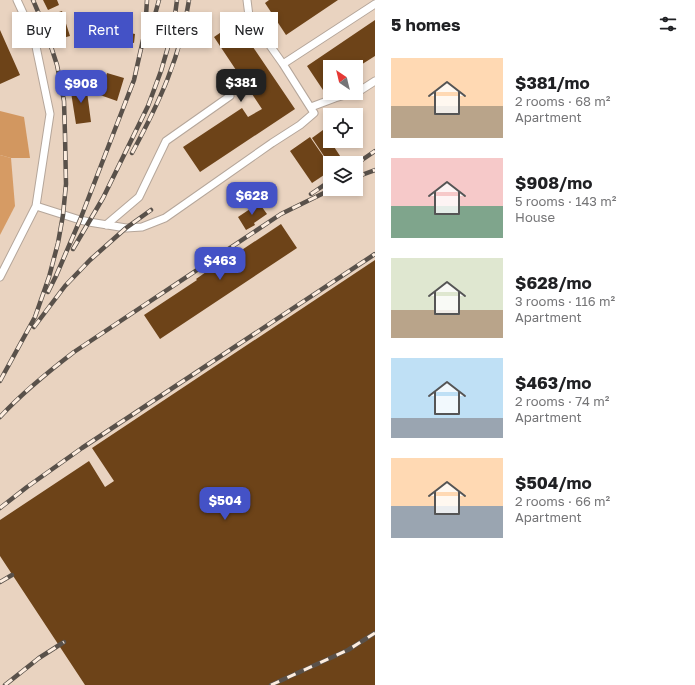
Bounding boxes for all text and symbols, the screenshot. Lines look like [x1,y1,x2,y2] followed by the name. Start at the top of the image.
[12,12,66,48] chip: Buy
[74,12,133,48] chip: Rent
[141,12,212,48] chip: Filters
[220,12,278,48] chip: New
[657,13,679,35] icon: filters
[391,14,461,35] text: 5 homes
[323,60,363,100] north arrow
[323,60,363,196] map controls
[217,69,265,103] pin: $381
[57,70,105,104] pin: $908
[515,72,590,93] text: $381/mo
[225,74,257,90] text: $381
[423,74,471,122] icon: home
[64,75,98,91] text: $908
[515,93,610,109] text: 2 rooms · 68 m²
[323,108,363,148] button: locate
[515,109,582,125] text: Apartment
[323,156,363,196] button: layers
[515,172,592,193] text: $908/mo
[423,174,471,222] icon: home
[228,182,276,216] pin: $628
[235,187,269,203] text: $628
[515,193,616,209] text: 5 rooms · 143 m²
[515,209,555,225] text: House
[196,247,244,281] pin: $463
[203,252,237,268] text: $463
[515,272,592,293] text: $628/mo
[423,274,471,322] icon: home
[515,293,615,309] text: 3 rooms · 116 m²
[515,309,582,325] text: Apartment
[515,372,591,393] text: $463/mo
[423,374,471,422] icon: home
[515,393,609,409] text: 2 rooms · 74 m²
[515,409,582,425] text: Apartment
[515,472,592,493] text: $504/mo
[423,474,471,522] icon: home
[201,487,249,521] pin: $504
[208,492,242,508] text: $504
[515,493,610,509] text: 2 rooms · 66 m²
[515,509,582,525] text: Apartment

